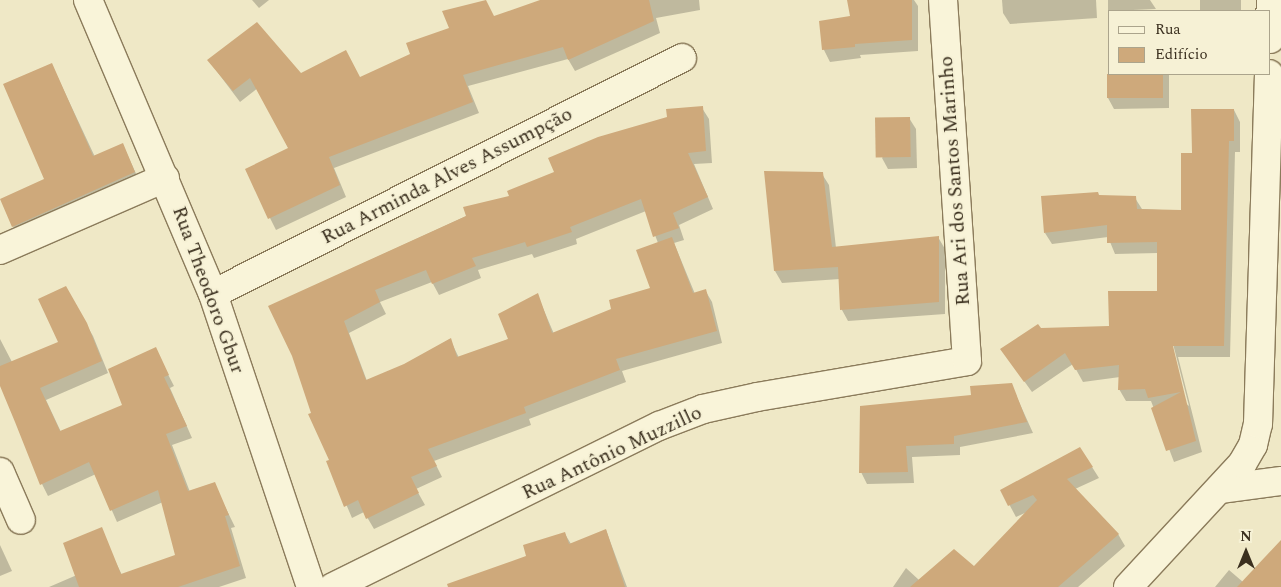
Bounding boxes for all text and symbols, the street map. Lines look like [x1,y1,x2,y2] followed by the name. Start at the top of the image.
[1108,10,1271,75] legend
[1155,18,1181,41] text: Rua
[1155,43,1208,66] text: Edifício
[934,55,976,307] street label: Rua Ari dos Santos Marinho
[317,102,577,250] street label: Rua Arminda Alves Assumpção
[167,203,249,377] street label: Rua Theodoro Gbur
[518,401,706,505] street label: Rua Antônio Muzzillo
[1240,526,1252,547] text: N
[1221,527,1271,577] north arrow

